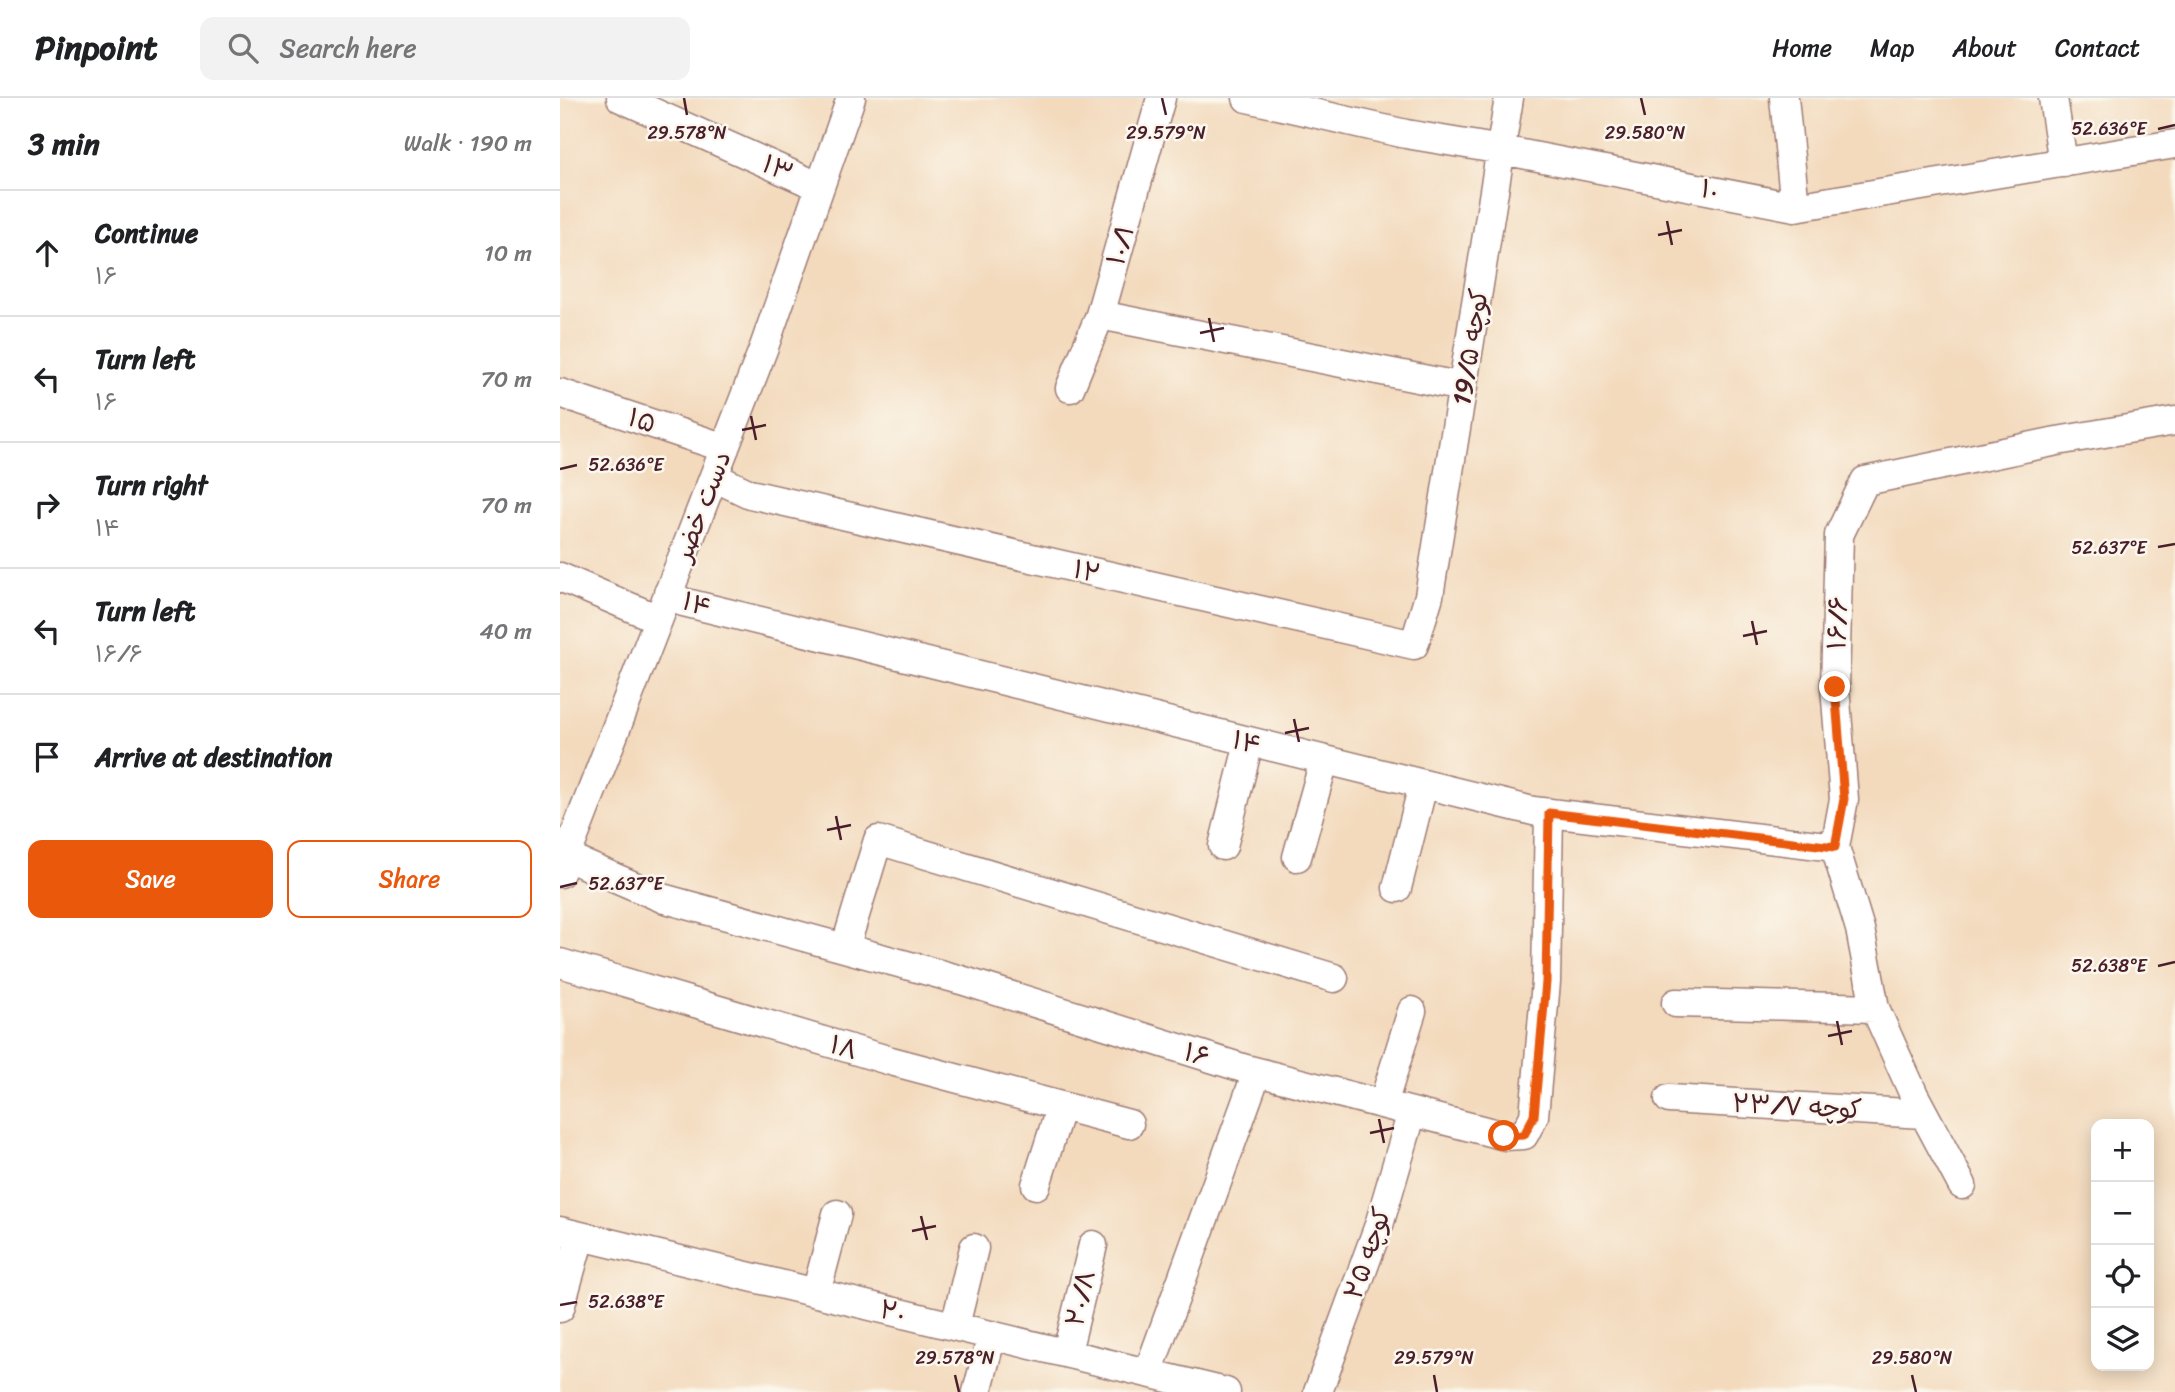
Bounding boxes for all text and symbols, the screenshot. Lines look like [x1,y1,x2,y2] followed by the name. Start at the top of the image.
[200,17,690,80] search box
[35,19,158,77] text: Pinpoint
[280,25,417,71] text: Search here
[1772,27,1832,69] text: Home
[1870,27,1914,69] text: Map
[1952,27,2017,69] text: About
[2055,27,2140,69] text: Contact
[224,29,262,67] icon: search
[2072,113,2147,145] text: 52.636°E
[28,117,100,171] text: 3 min
[647,117,727,149] text: 29.578°N
[1126,117,1206,149] text: 29.579°N
[1605,117,1686,149] text: 29.580°N
[404,123,532,164] text: Walk · 190 m
[755,141,801,195] street label: ۱۳
[1697,165,1723,213] street label: ۱۰
[95,210,198,256] text: Continue
[1092,219,1148,271] street label: ۱۰/۱
[484,233,532,274] text: 10 m
[28,234,66,272] icon: ahead
[95,256,117,297] text: ۱۶
[1438,285,1502,409] street label: کوچه 19/۵
[95,336,195,382] text: Turn left
[481,359,532,400] text: 70 m
[28,360,66,398] icon: left
[95,382,117,423] text: ۱۶
[622,394,662,446] street label: ۱۵
[659,444,744,570] street label: دست خضر
[589,449,664,481] text: 52.636°E
[95,462,208,508] text: Turn right
[481,485,532,526] text: 70 m
[28,486,66,524] icon: right
[95,508,121,549] text: ۱۴
[2072,532,2147,564] text: 52.637°E
[1069,546,1105,596] street label: ۱۲
[676,578,718,630] street label: ۱۴
[95,588,195,634] text: Turn left
[1813,595,1861,651] street label: ۱۶/۶
[479,611,532,652] text: 40 m
[28,612,66,650] icon: left
[95,634,143,675] text: ۱۶/۶
[1819,671,1850,702] route end
[1227,716,1267,768] street label: ۱۴
[95,734,332,780] text: Arrive at destination
[28,738,66,776] icon: arrive
[28,840,273,918] button: Save
[287,840,532,918] button: Share
[589,868,664,900] text: 52.637°E
[2071,950,2148,982] text: 52.638°E
[824,1021,864,1073] street label: ۱۸
[1178,1028,1216,1080] street label: ۱۶
[1731,1080,1863,1132] street label: کوچه ۲۳/۷
[2091,1119,2154,1371] map controls
[2091,1119,2154,1182] button: +
[1488,1120,1519,1151] route start
[2091,1182,2154,1245] button: −
[1330,1200,1404,1306] street label: کوچه ۲۵
[2091,1245,2154,1308] button: locate
[1051,1265,1109,1331] street label: ۲۰/۸
[588,1286,665,1318] text: 52.638°E
[875,1286,911,1336] street label: ۲۰
[2091,1308,2154,1371] button: layers
[915,1342,995,1374] text: 29.578°N
[1394,1342,1474,1374] text: 29.579°N
[1872,1342,1953,1374] text: 29.580°N

